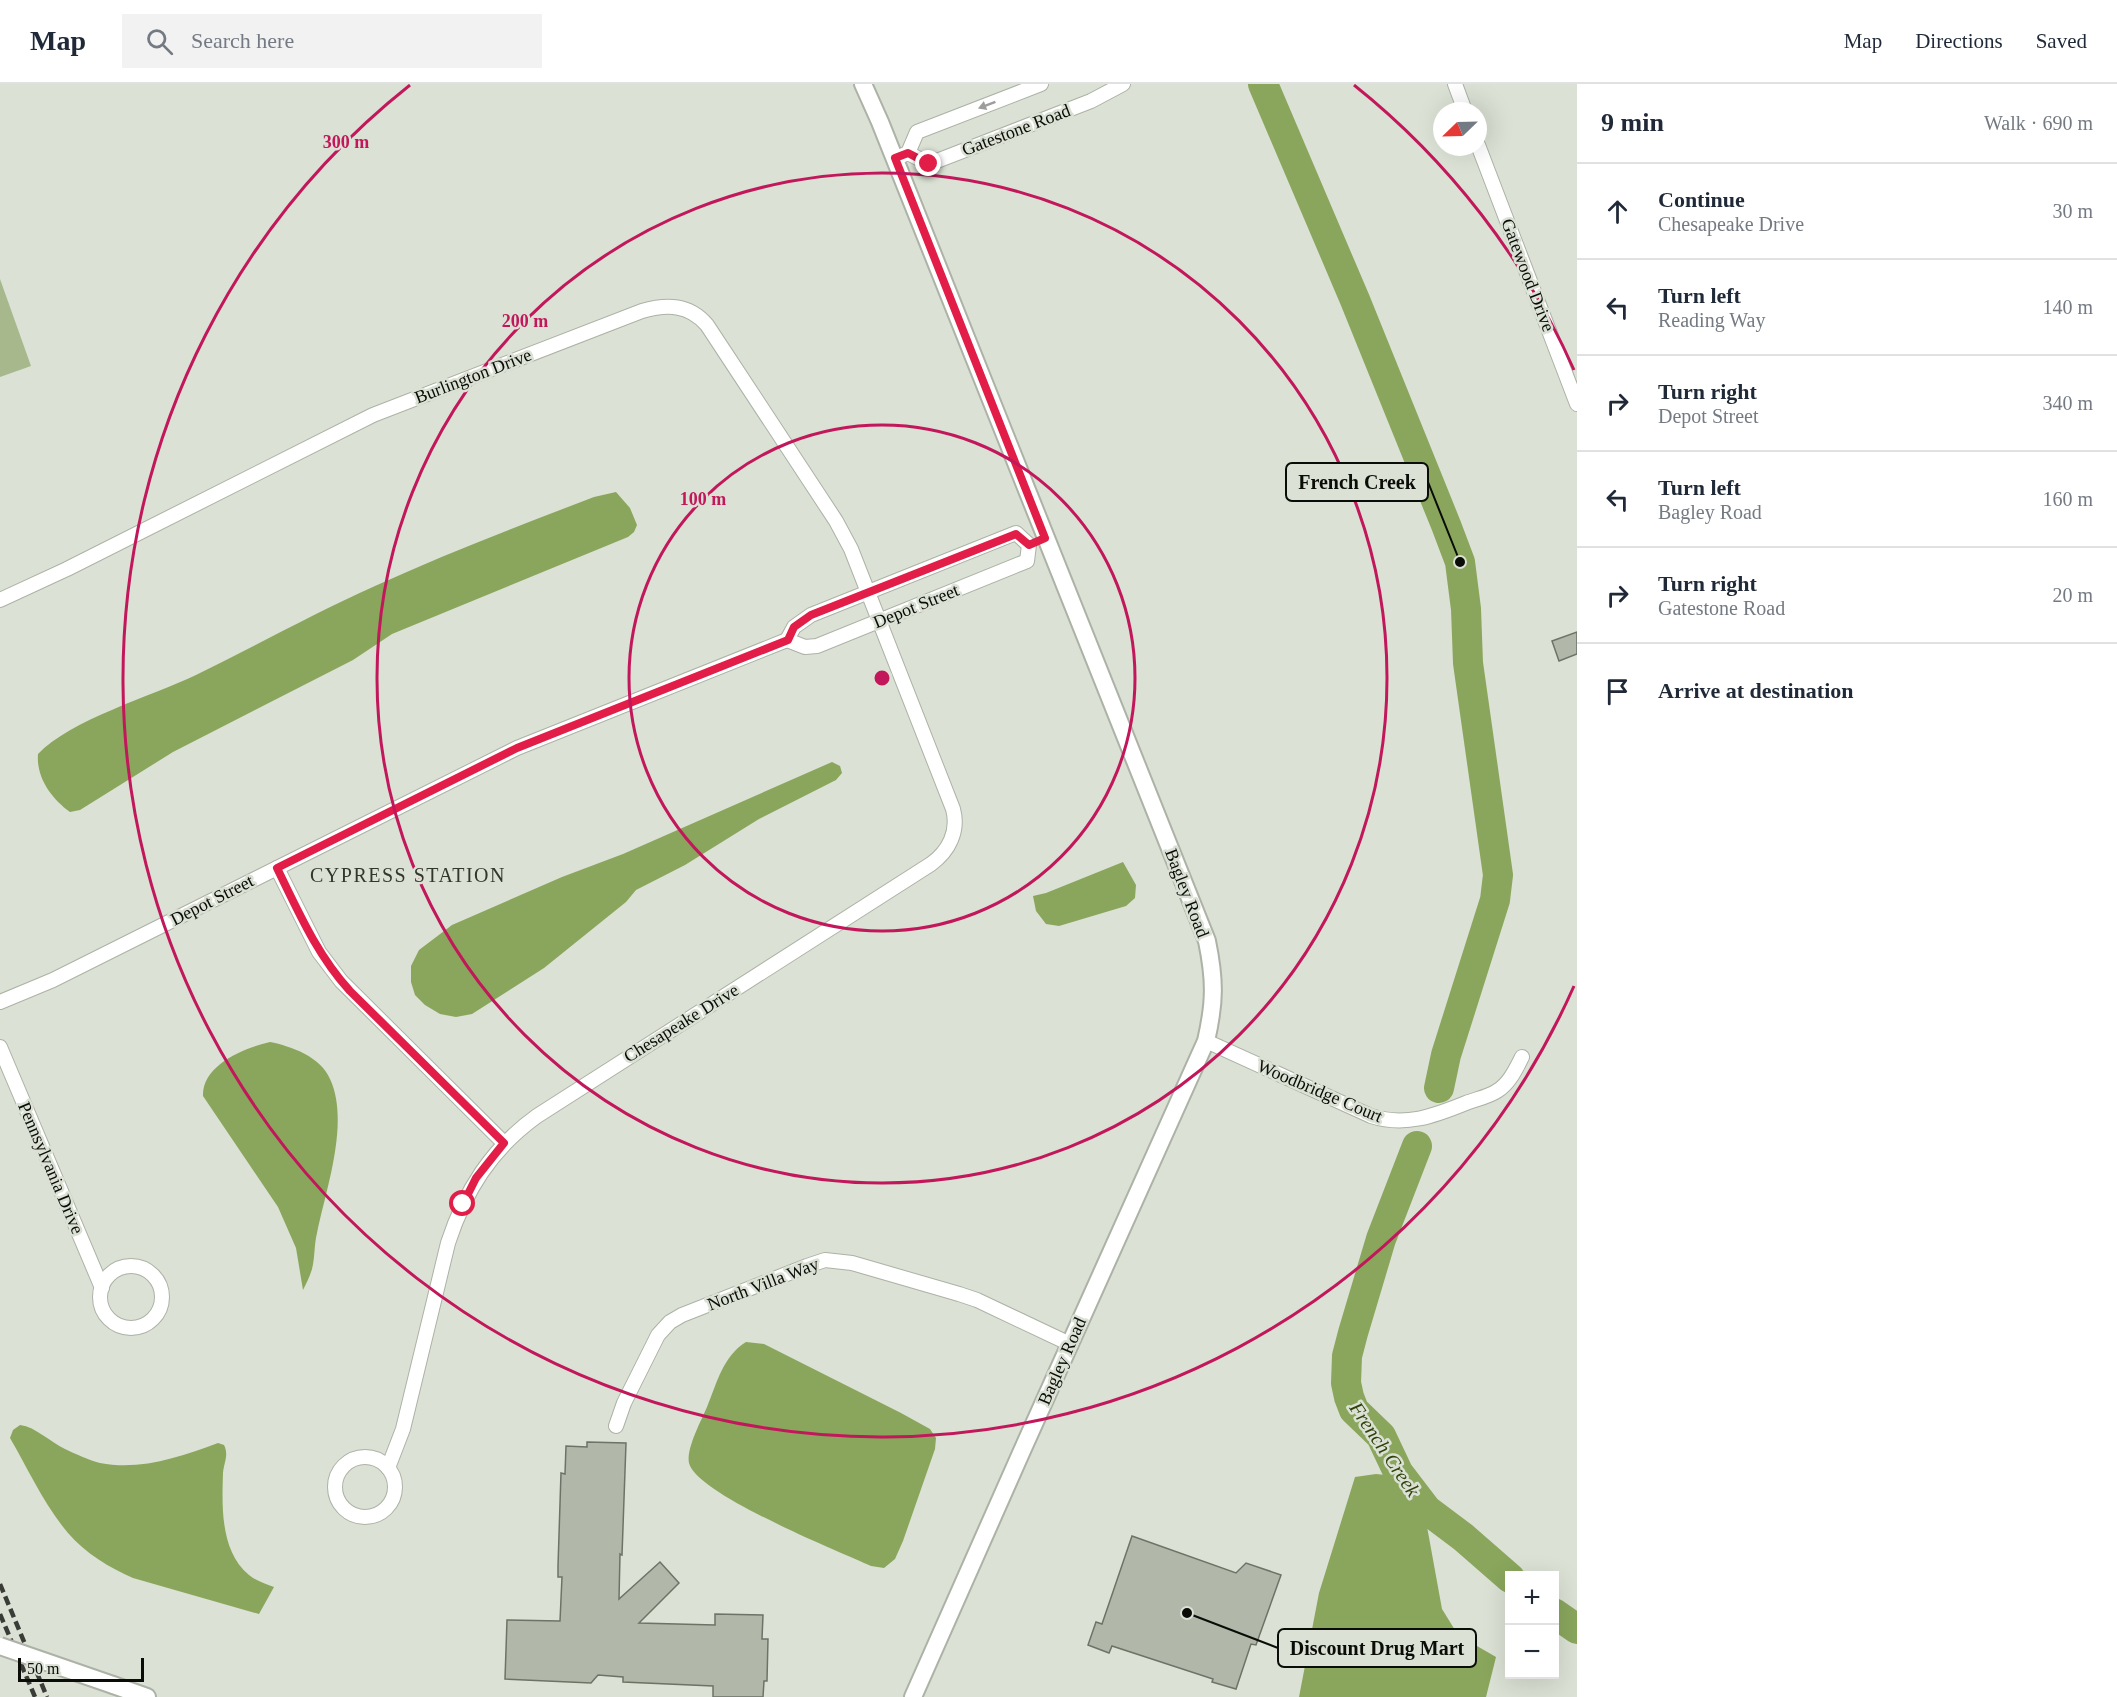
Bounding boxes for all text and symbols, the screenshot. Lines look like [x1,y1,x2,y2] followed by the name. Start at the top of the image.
[122,14,542,68] search box
[30,25,86,56] text: Map
[143,25,176,58] icon: search
[191,28,294,53] text: Search here
[1844,29,1882,53] text: Map
[1915,29,2003,53] text: Directions
[2036,29,2087,53] text: Saved
[959,100,1073,160] street label: Gatestone Road
[978,101,996,110] one-way arrow
[1433,102,1487,156] north arrow
[1601,108,1664,137] text: 9 min
[1984,112,2093,134] text: Walk · 690 m
[323,132,369,152] text: 300 m
[915,150,941,176] route end
[1658,187,1745,212] text: Continue
[1601,195,1634,228] icon: ahead
[2052,200,2093,222] text: 30 m
[1658,213,1804,235] text: Chesapeake Drive
[1497,216,1559,334] street label: Gatewood Drive
[1658,283,1741,308] text: Turn left
[1601,291,1634,324] icon: left
[2042,296,2093,318] text: 140 m
[1658,309,1765,331] text: Reading Way
[502,311,548,331] text: 200 m
[412,345,534,407] street label: Burlington Drive
[1658,379,1757,404] text: Turn right
[1601,387,1634,420] icon: right
[2042,392,2093,414] text: 340 m
[1658,405,1759,427] text: Depot Street
[1286,463,1428,501] callout: French Creek
[1298,471,1417,493] text: French Creek
[1658,475,1741,500] text: Turn left
[1601,483,1634,516] icon: left
[2042,488,2093,510] text: 160 m
[680,489,726,509] text: 100 m
[1658,501,1762,523] text: Bagley Road
[1658,571,1757,596] text: Turn right
[1601,579,1634,612] icon: right
[870,580,962,632] street label: Depot Street
[2052,584,2093,606] text: 20 m
[1658,597,1785,619] text: Gatestone Road
[872,668,892,688] centre of rings
[1601,675,1634,708] icon: arrive
[1658,678,1854,703] text: Arrive at destination
[1161,846,1213,940] street label: Bagley Road
[310,864,506,886] district label: CYPRESS STATION
[167,871,257,929] street label: Depot Street
[620,980,742,1066] street label: Chesapeake Drive
[1254,1056,1386,1126] street label: Woodbridge Court
[14,1099,88,1237] street label: Pennsylvania Drive
[449,1190,475,1216] route start
[704,1254,822,1314] street label: North Villa Way
[1034,1314,1090,1408] street label: Bagley Road
[1345,1397,1425,1501] water label: French Creek
[1505,1571,1559,1679] map controls
[1505,1571,1559,1625] button: +
[1505,1625,1559,1679] button: −
[1278,1629,1476,1667] callout: Discount Drug Mart
[1290,1637,1465,1660] text: Discount Drug Mart
[18,1655,144,1682] scale bar
[27,1660,59,1677] text: 50 m

